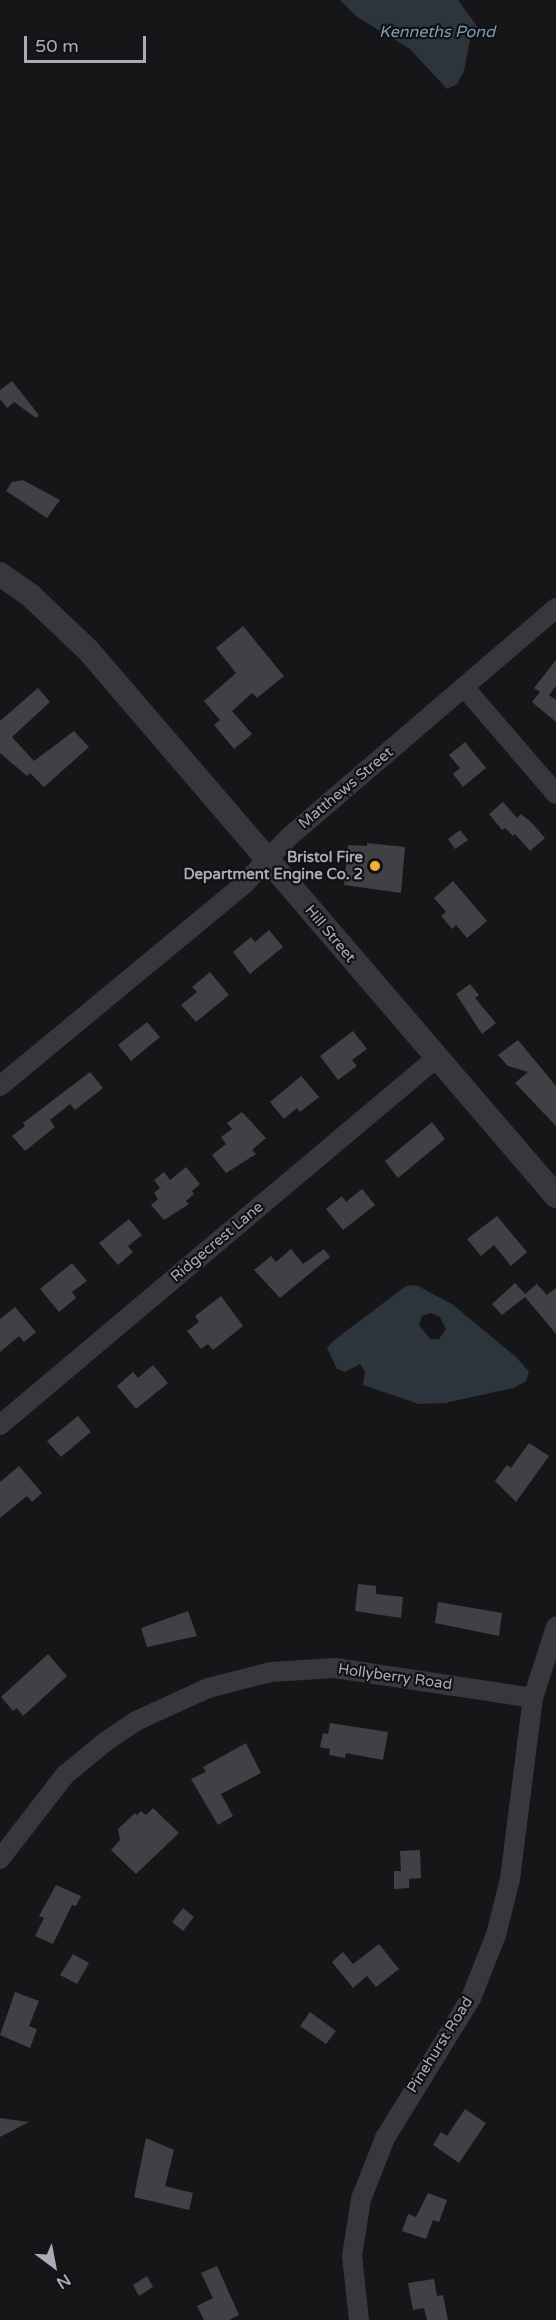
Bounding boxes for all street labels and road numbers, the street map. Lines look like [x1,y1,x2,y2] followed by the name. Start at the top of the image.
[295,743,397,833] street label: Matthews Street
[301,902,359,966] street label: Hill Street
[167,1198,267,1286] street label: Ridgecrest Lane
[337,1660,453,1694] street label: Hollyberry Road
[403,1994,477,2096] street label: Pinehurst Road

